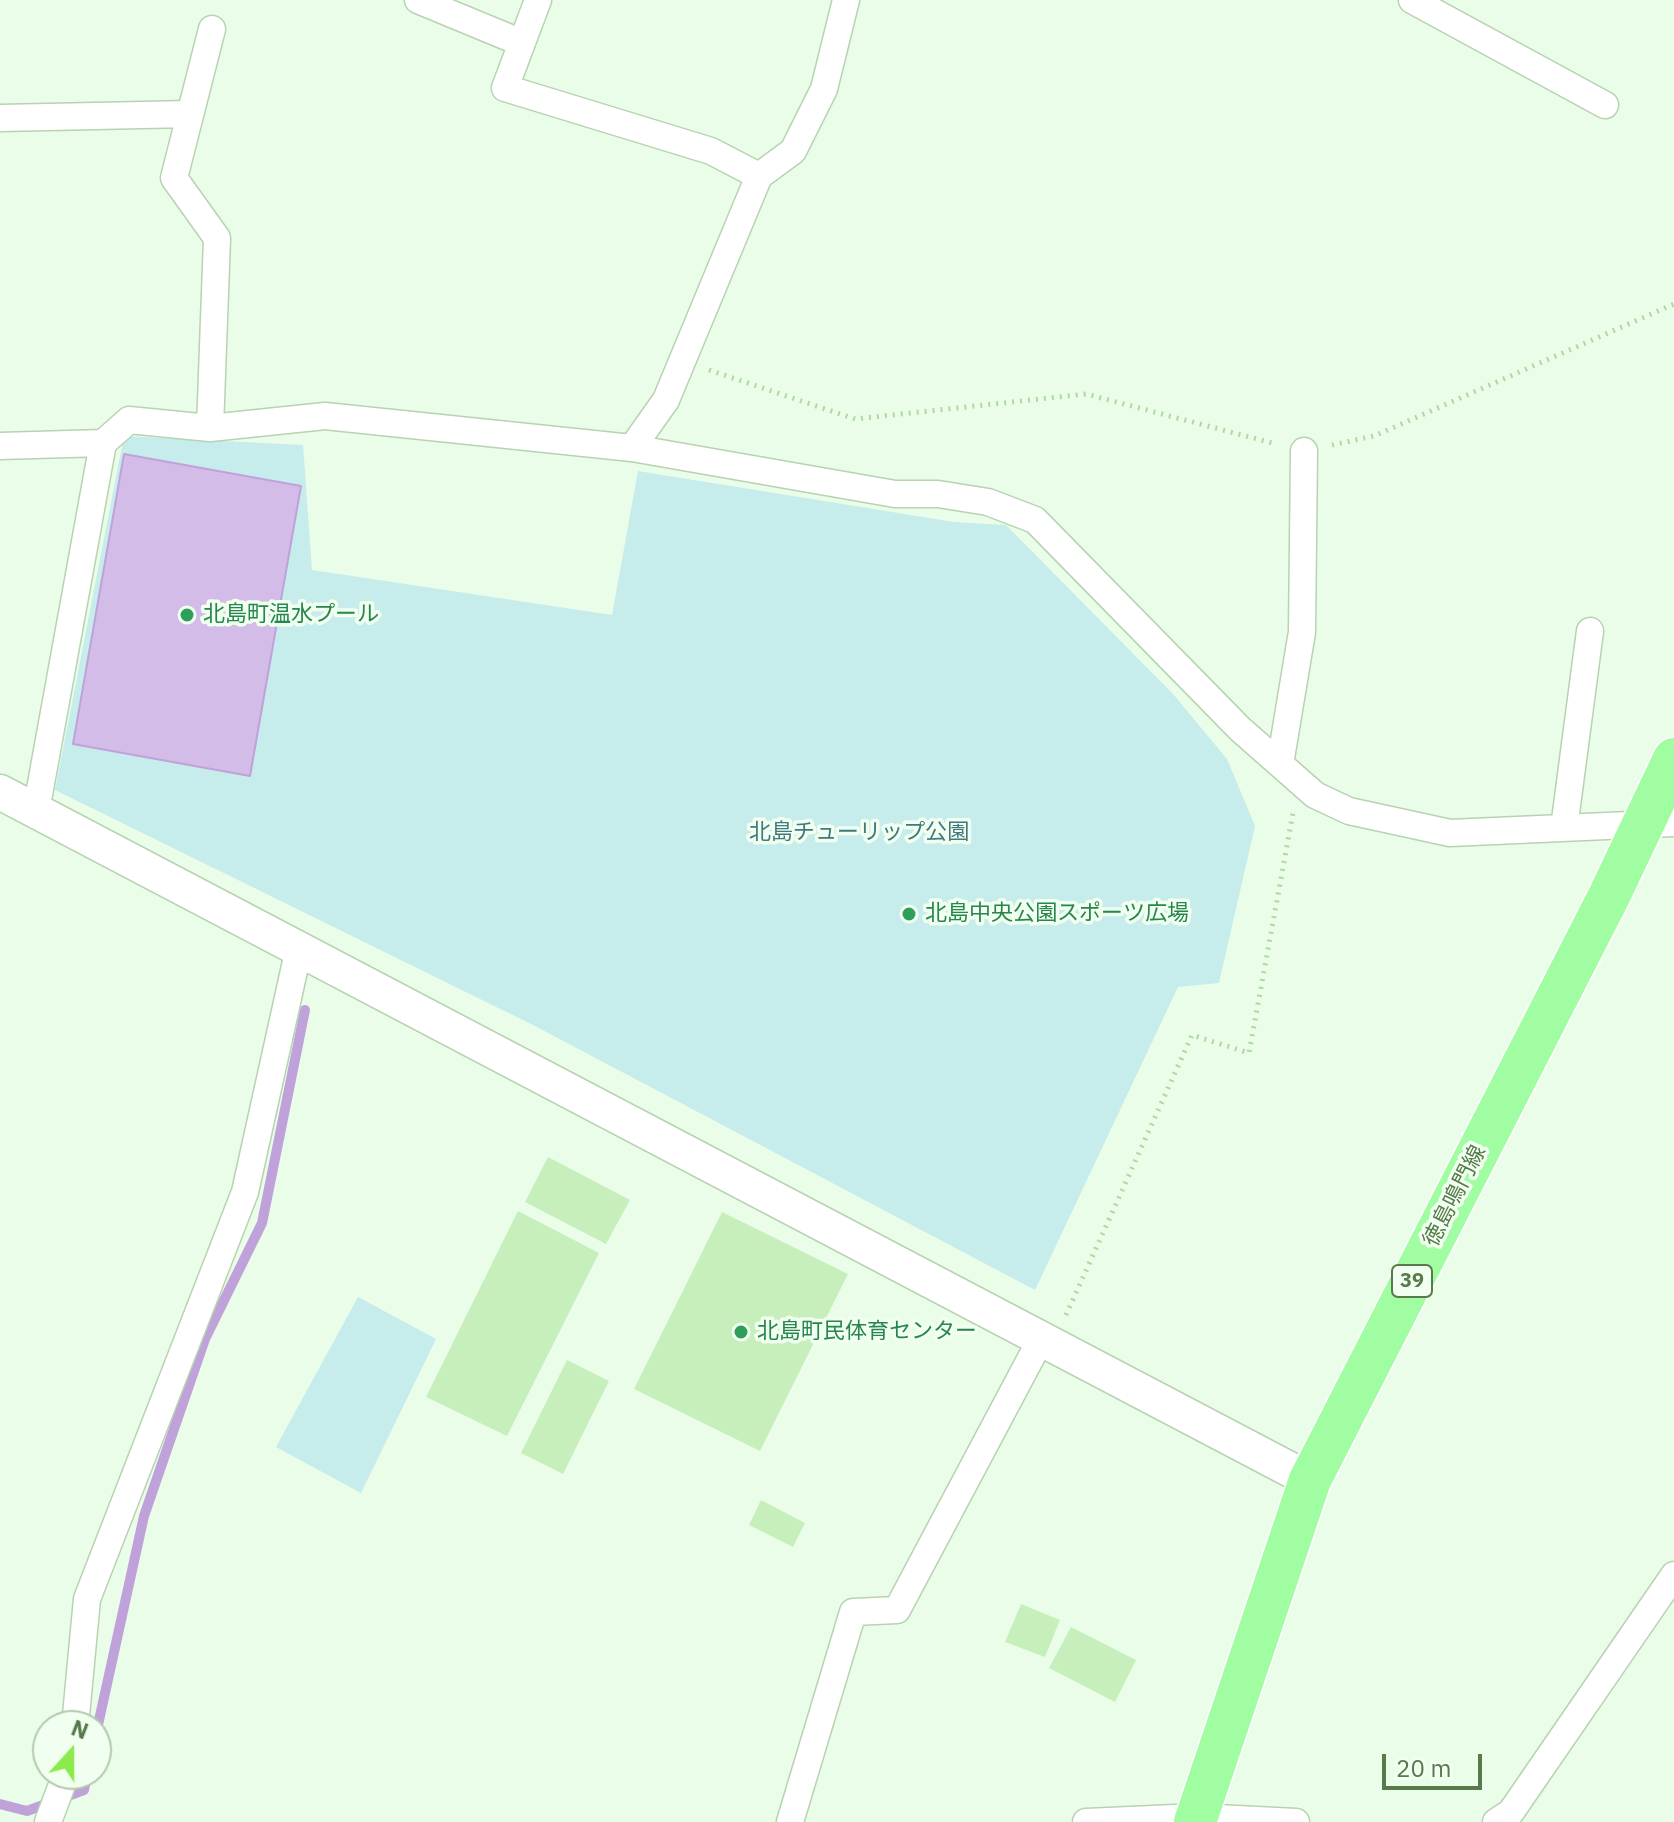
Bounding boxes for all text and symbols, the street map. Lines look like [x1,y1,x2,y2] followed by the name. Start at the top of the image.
[203,602,379,628] place label: 北島町温水プール
[178,606,196,624] marker: 北島町温水プール
[749,820,969,846] park label: 北島チューリップ公園
[925,901,1189,927] place label: 北島中央公園スポーツ広場
[900,905,918,923] marker: 北島中央公園スポーツ広場
[1418,1141,1492,1251] street label: 徳島鳴門線
[1392,1265,1432,1297] road number: 39
[757,1319,977,1345] place label: 北島町民体育センター
[732,1323,750,1341] marker: 北島町民体育センター
[32,1710,112,1790] north arrow
[67,1713,93,1745] text: N
[1386,1738,1486,1788] scale bar
[1396,1752,1451,1784] text: 20 m

